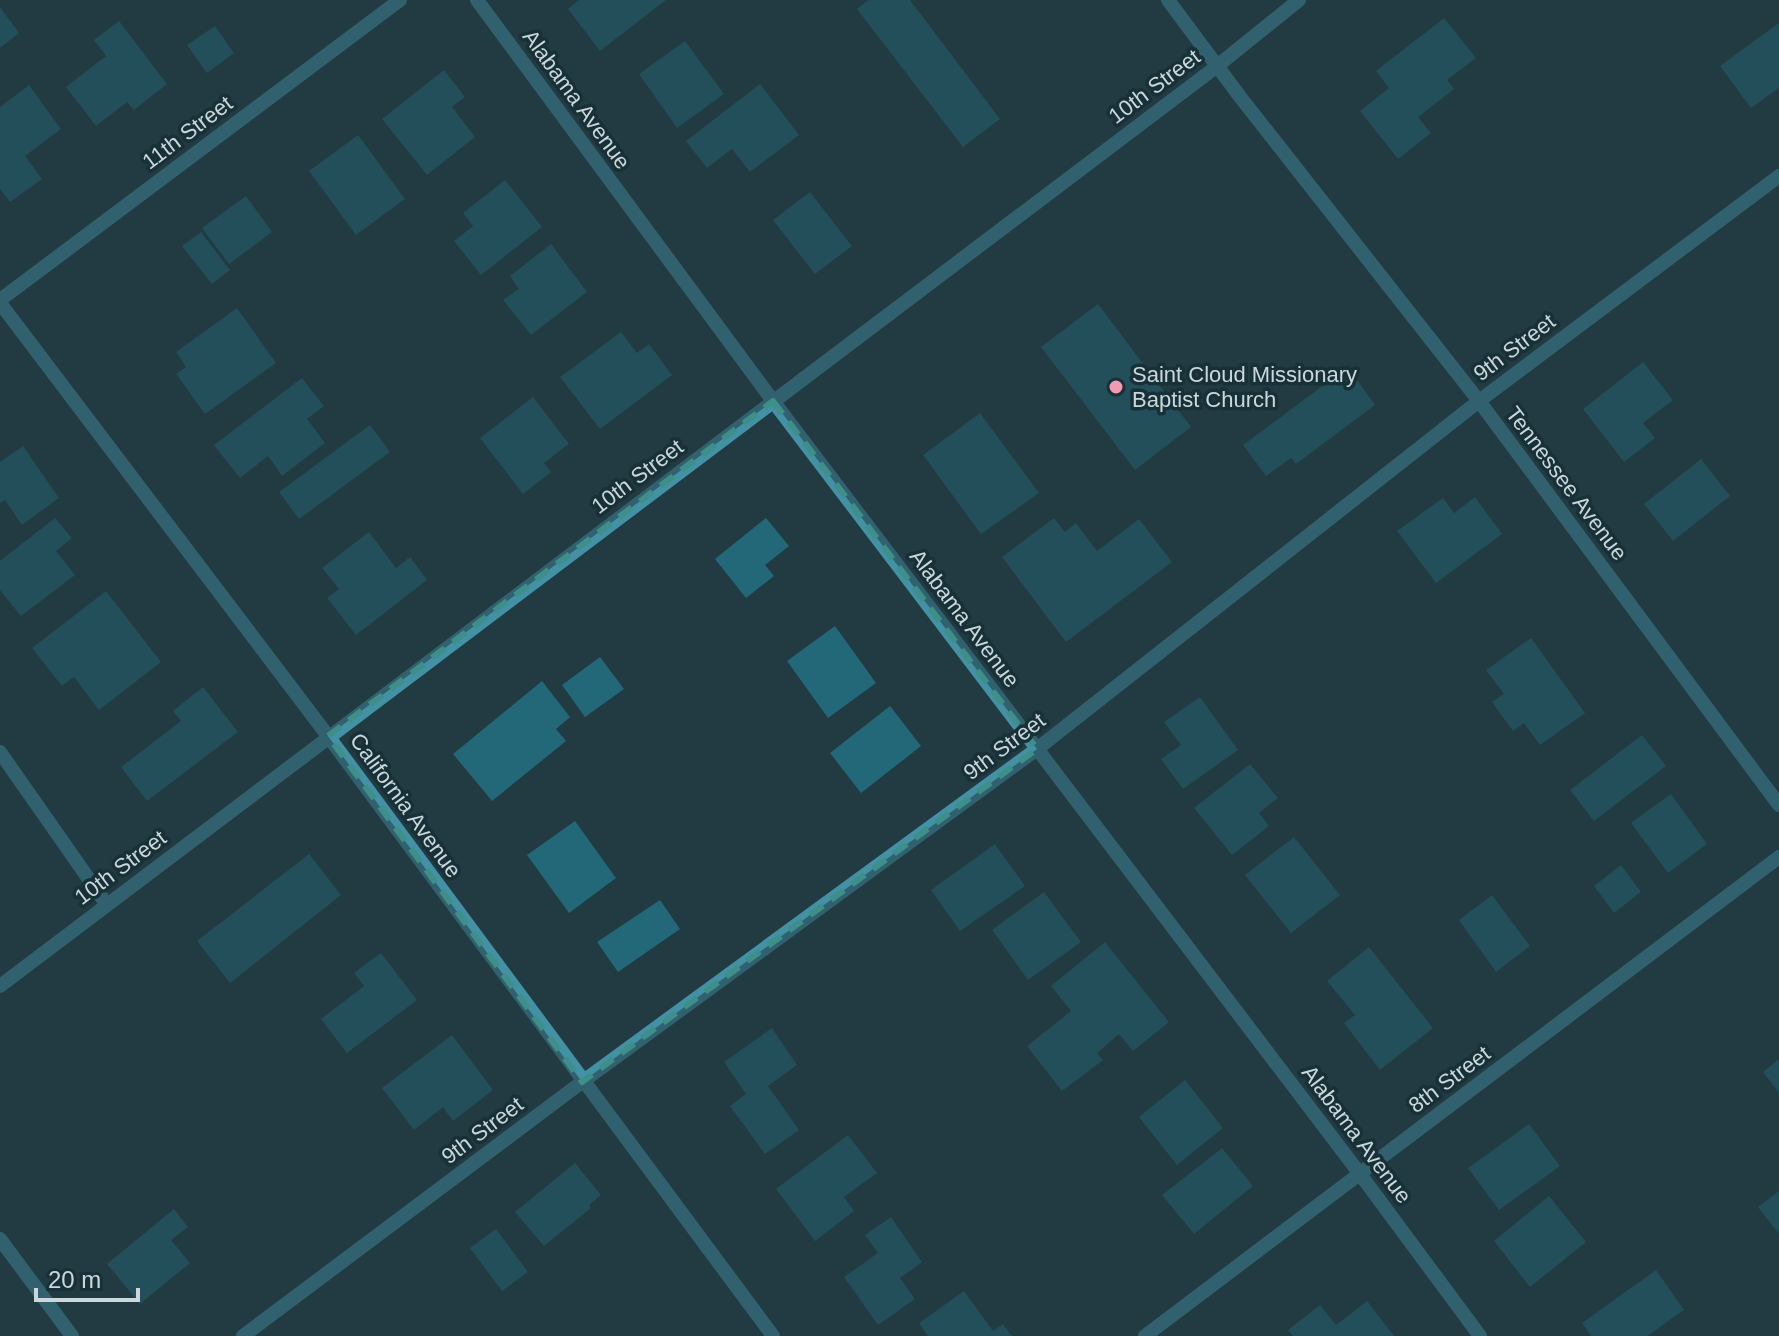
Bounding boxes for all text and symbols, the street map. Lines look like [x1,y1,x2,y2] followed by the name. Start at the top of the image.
[518,25,635,174] street label: Alabama Avenue
[1104,44,1205,129] street label: 10th Street
[137,91,237,174] street label: 11th Street
[1469,309,1560,386] street label: 9th Street
[1132,362,1357,412] place label: Saint Cloud Missionary Baptist Church
[1107,378,1125,396] marker: Saint Cloud Missionary Baptist Church
[1501,402,1632,565] street label: Tennessee Avenue
[587,434,688,519] street label: 10th Street
[905,545,1025,692] street label: Alabama Avenue
[959,708,1050,785] street label: 9th Street
[345,728,466,882] street label: California Avenue
[70,825,171,910] street label: 10th Street
[1404,1041,1495,1118] street label: 8th Street
[1297,1061,1417,1208] street label: Alabama Avenue
[437,1092,528,1169] street label: 9th Street
[36,1252,138,1302] scale bar
[48,1266,101,1293] text: 20 m

